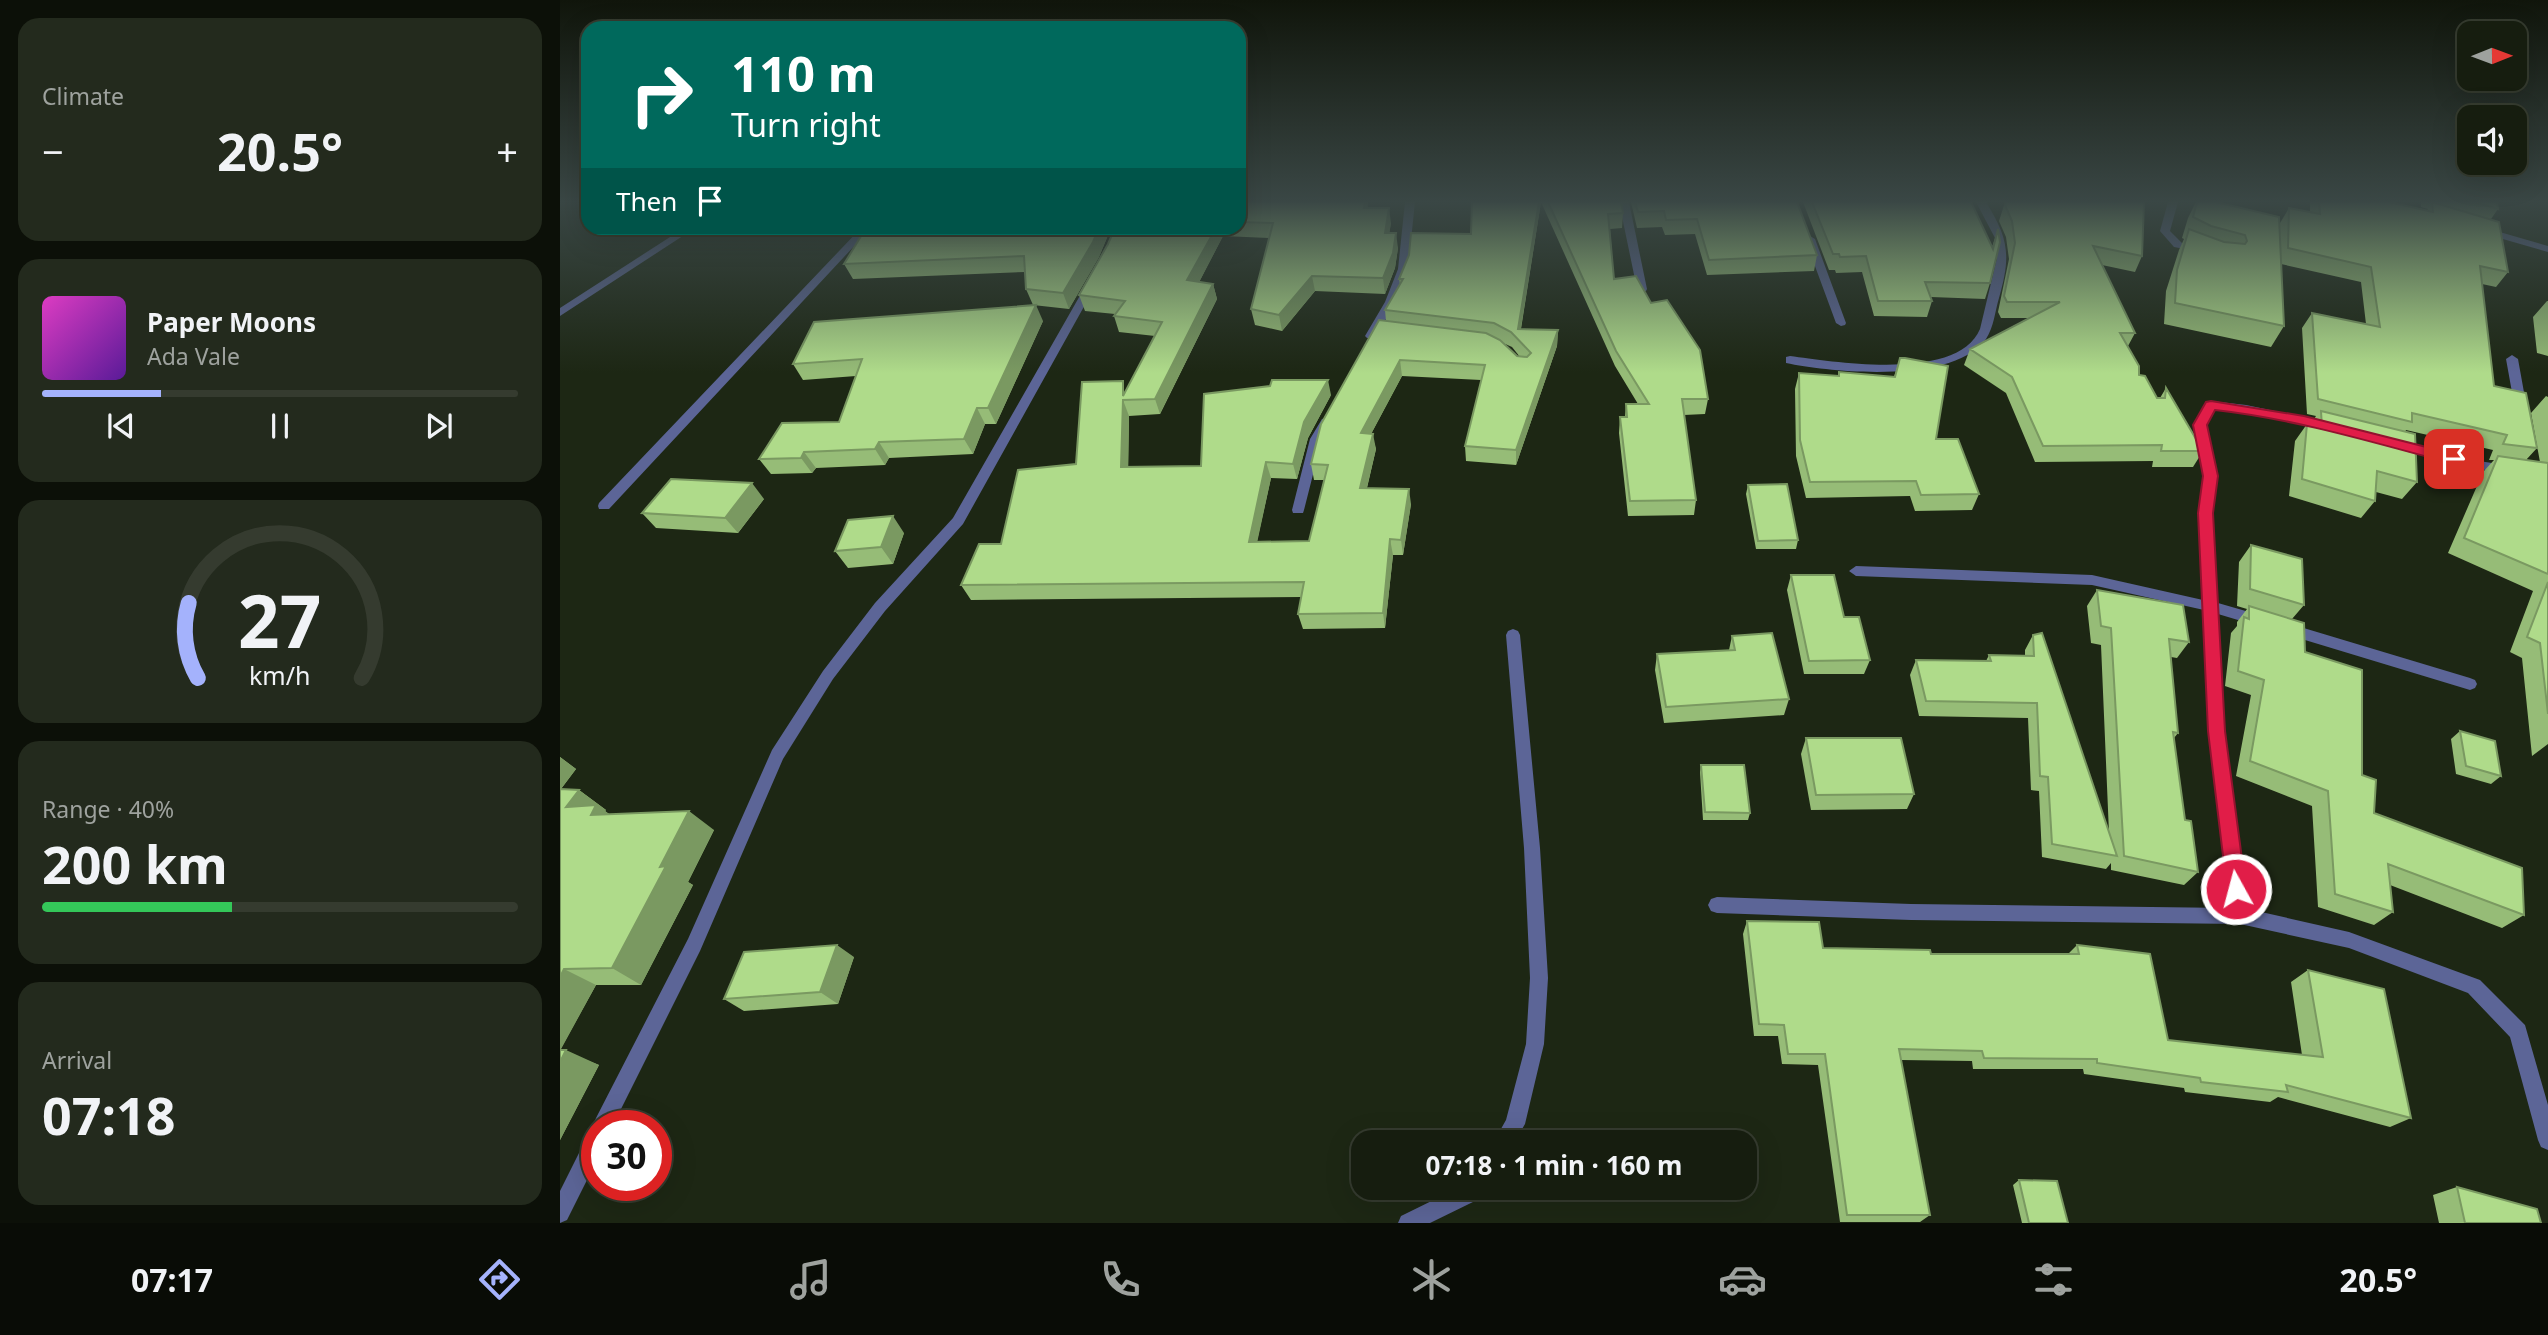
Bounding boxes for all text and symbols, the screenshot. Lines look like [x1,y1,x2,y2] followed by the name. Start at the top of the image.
[2457,21,2527,91] north arrow
[2457,21,2527,175] map controls
[731,40,876,106] text: 110 m
[616,49,707,140] icon: right
[42,80,124,112] text: Climate
[731,103,881,146] text: Turn right
[2457,105,2527,175] button: sound
[217,115,343,186] text: 20.5°
[42,125,64,177] text: −
[496,125,518,177] text: +
[691,182,729,220] icon: arrive
[616,183,677,219] text: Then
[147,304,316,340] text: Paper Moons
[147,340,240,372] text: Ada Vale
[102,407,140,445] icon: previous
[261,407,299,445] icon: pause
[420,407,458,445] icon: next
[2424,429,2484,489] pin
[2435,440,2473,478] icon: arrive
[238,570,322,669] text: 27
[249,657,311,691] text: km/h
[42,793,174,825] text: Range · 40%
[42,828,228,899] text: 200 km
[2199,852,2273,926] position arrow
[42,1044,112,1076] text: Arrival
[42,1079,176,1150] text: 07:18
[581,1110,672,1201] speed limit sign: 30
[1426,1147,1682,1183] text: 07:18 · 1 min · 160 m
[475,1255,524,1304] icon: directions
[786,1255,835,1304] icon: music
[1096,1255,1145,1304] icon: phone
[1407,1255,1456,1304] icon: climate
[1718,1255,1767,1304] icon: car
[2029,1255,2078,1304] icon: filters
[131,1258,213,1301] text: 07:17
[2340,1258,2417,1301] text: 20.5°

